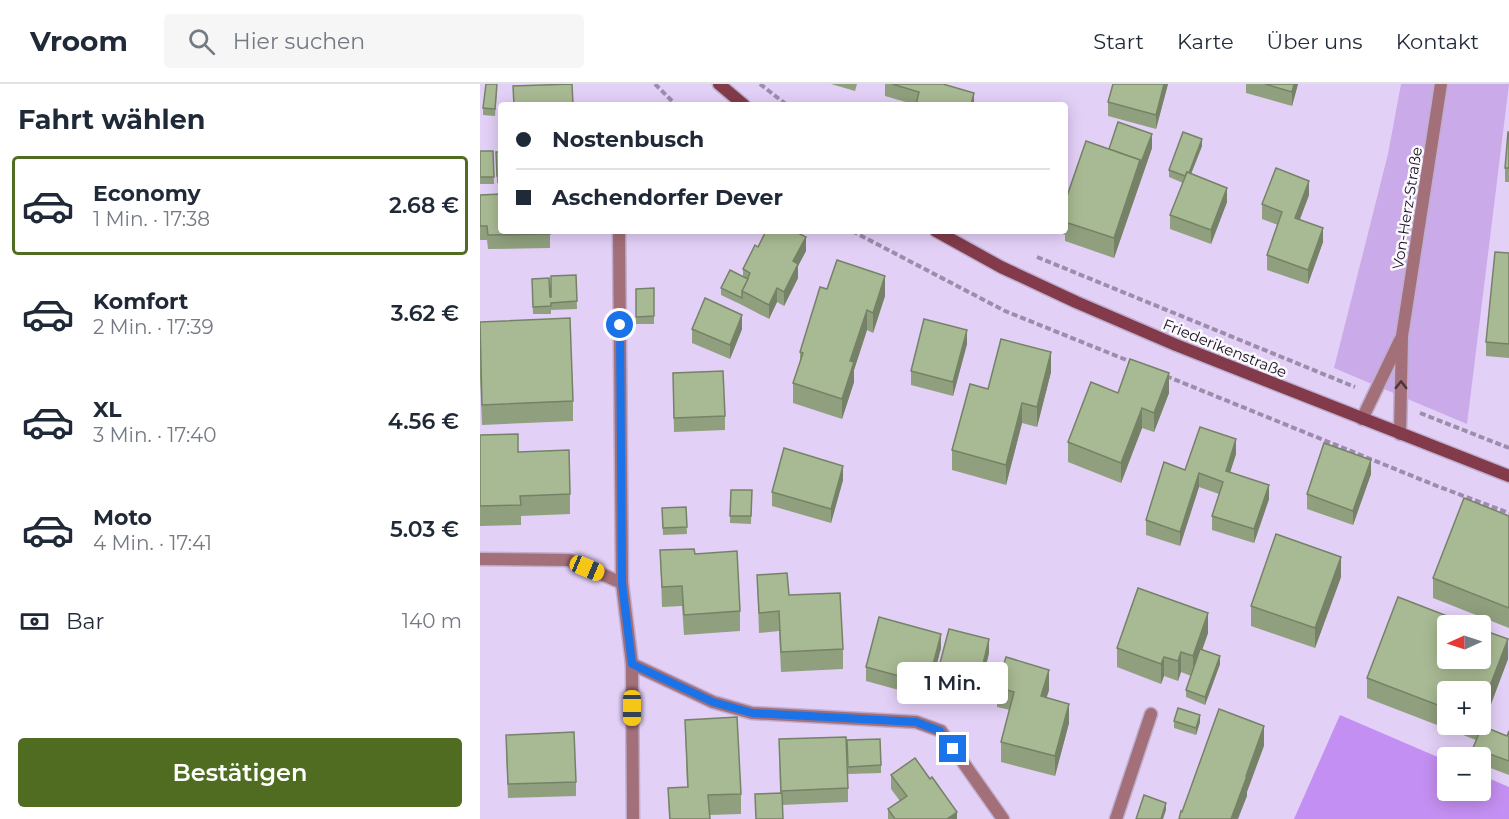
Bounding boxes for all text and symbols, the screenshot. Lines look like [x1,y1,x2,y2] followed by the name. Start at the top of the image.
[164,14,584,68] search box
[30,24,128,58] text: Vroom
[185,25,218,58] icon: search
[233,28,365,55] text: Hier suchen
[1093,29,1144,54] text: Start
[1177,29,1234,54] text: Karte
[1267,29,1363,54] text: Über uns
[1396,29,1479,54] text: Kontakt
[18,103,205,136] text: Fahrt wählen
[552,126,704,153] text: Nostenbusch
[1388,145,1426,271] street label: Von-Herz-Straße
[21,179,75,233] icon: car
[93,180,201,207] text: Economy
[552,184,783,211] text: Aschendorfer Dever
[389,192,459,219] text: 2.68 €
[93,207,210,231] text: 1 Min. · 17:38
[21,287,75,341] icon: car
[93,288,188,315] text: Komfort
[391,300,459,327] text: 3.62 €
[606,311,633,338] route start
[1160,314,1290,382] street label: Friederikenstraße
[93,315,214,339] text: 2 Min. · 17:39
[1394,380,1407,389] one-way arrow
[21,395,75,449] icon: car
[93,396,122,423] text: XL
[388,408,459,435] text: 4.56 €
[93,423,217,447] text: 3 Min. · 17:40
[21,503,75,557] icon: car
[93,504,152,531] text: Moto
[390,516,459,543] text: 5.03 €
[93,531,212,555] text: 4 Min. · 17:41
[567,553,607,583] car
[18,605,51,638] icon: cash
[66,608,104,635] text: Bar
[402,609,462,633] text: 140 m
[1437,615,1491,669] north arrow
[1437,615,1491,801] map controls
[898,662,1008,704] callout: 1 Min.
[924,671,981,695] text: 1 Min.
[1437,681,1491,735] button: +
[623,690,641,726] car
[939,735,966,762] route end
[18,738,462,807] button: Bestätigen
[1437,747,1491,801] button: −

